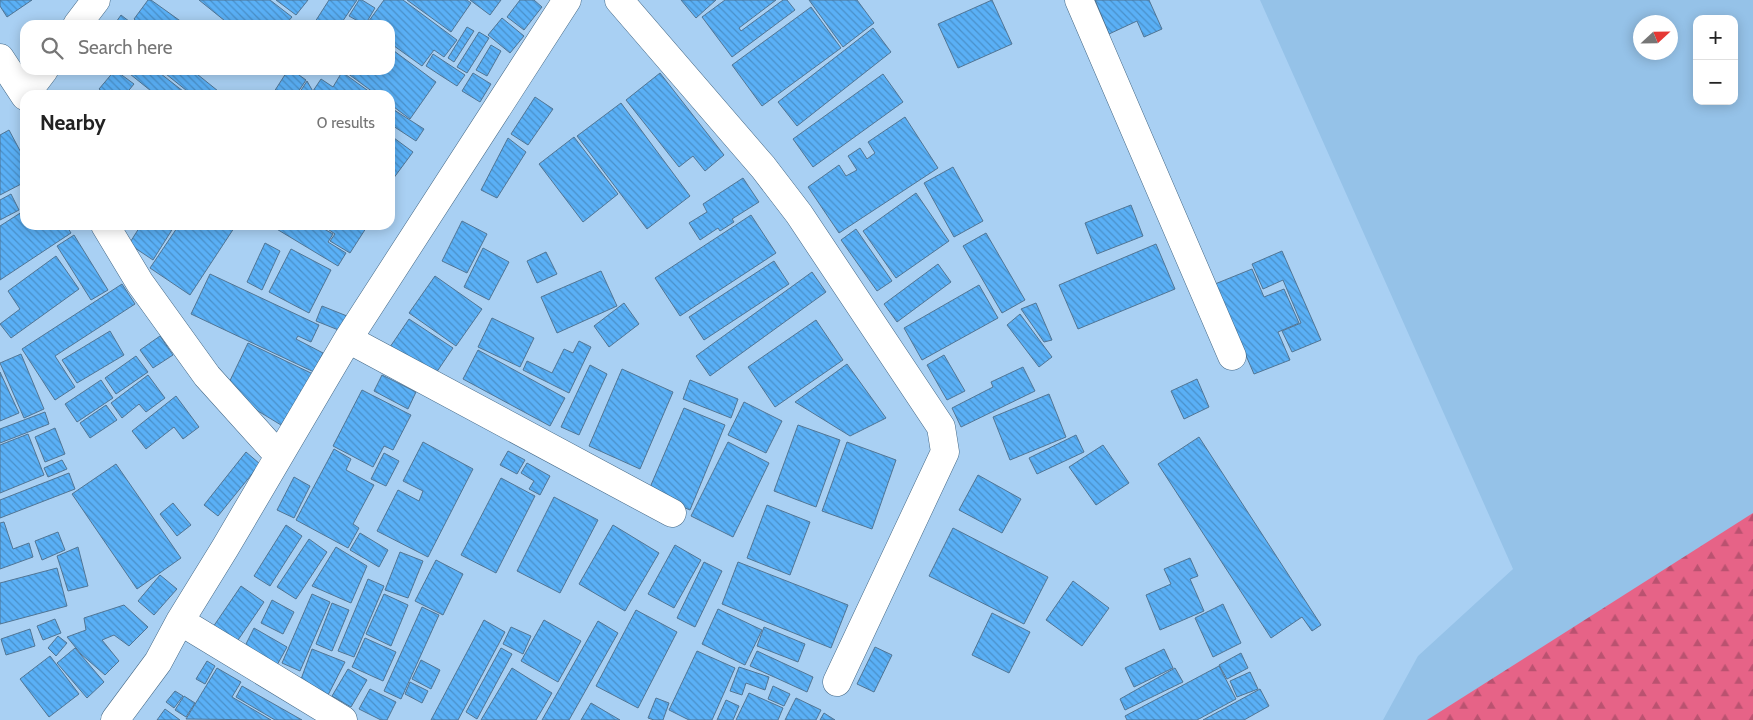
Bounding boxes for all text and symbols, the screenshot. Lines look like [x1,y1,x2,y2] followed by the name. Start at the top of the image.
[1633,15,1678,60] north arrow
[1693,15,1738,105] map controls
[1693,15,1738,60] button: +
[20,20,395,75] search box
[38,34,66,62] icon: search
[78,36,172,59] text: Search here
[1693,60,1738,105] button: −
[40,110,106,135] text: Nearby
[316,113,375,132] text: 0 results

